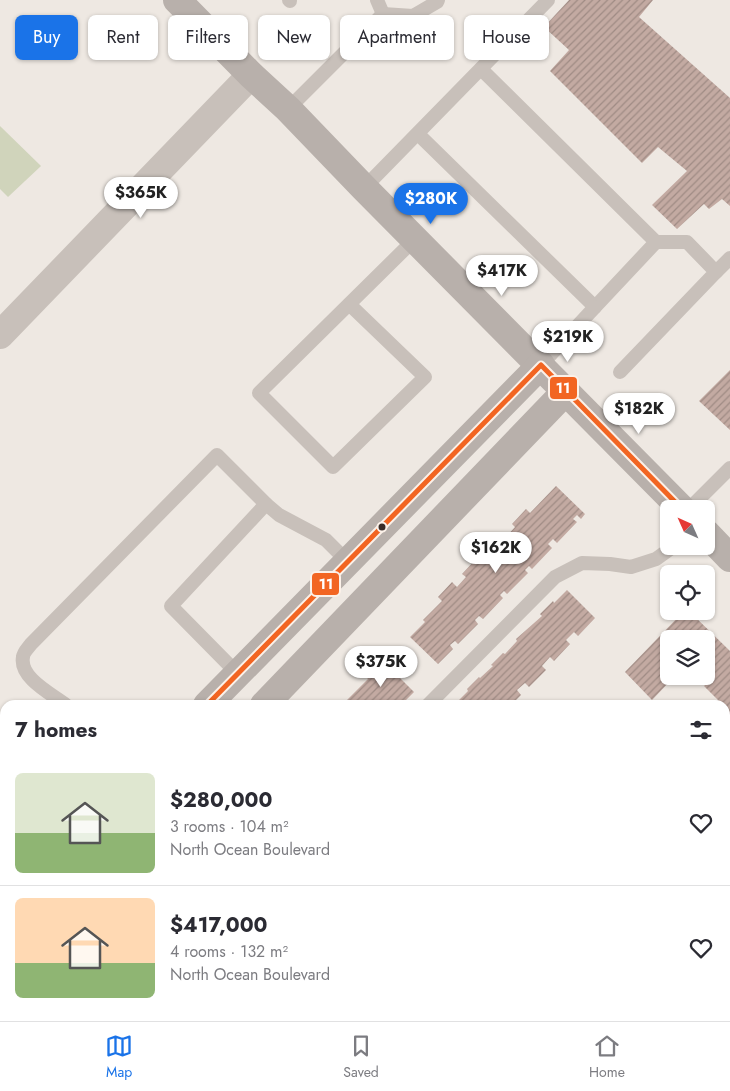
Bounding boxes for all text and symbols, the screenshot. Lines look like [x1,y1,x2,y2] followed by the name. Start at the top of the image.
[15,15,78,60] chip: Buy
[88,15,158,60] chip: Rent
[168,15,248,60] chip: Filters
[258,15,330,60] chip: New
[340,15,454,60] chip: Apartment
[464,15,549,60] chip: House
[106,176,176,219] pin: $365K
[115,181,167,204] text: $365K
[396,182,466,225] pin: $280K
[405,187,457,210] text: $280K
[467,254,537,297] pin: $417K
[477,259,527,282] text: $417K
[533,320,603,363] pin: $219K
[543,325,593,348] text: $219K
[549,376,578,400] line badge: 11
[556,378,570,398] text: 11
[604,392,674,435] pin: $182K
[614,397,664,420] text: $182K
[660,500,715,555] north arrow
[660,500,715,685] map controls
[377,522,387,532] unlabelled marker
[461,532,531,574] pin: $162K
[471,536,521,559] text: $162K
[660,565,715,620] button: locate
[311,572,340,596] line badge: 11
[319,574,333,594] text: 11
[660,630,715,685] button: layers
[346,646,416,688] pin: $375K
[356,650,406,673] text: $375K
[15,715,97,745] text: 7 homes
[687,716,715,744] icon: filters
[170,785,272,815] text: $280,000
[55,793,115,853] icon: home
[687,809,715,837] icon: heart
[170,815,289,838] text: 3 rooms · 104 m²
[170,838,330,861] text: North Ocean Boulevard
[170,910,267,940] text: $417,000
[55,918,115,978] icon: home
[687,934,715,962] icon: heart
[170,940,288,963] text: 4 rooms · 132 m²
[170,963,330,986] text: North Ocean Boulevard
[105,1032,133,1082] tab: Map
[343,1032,379,1082] tab: Saved
[589,1032,625,1082] tab: Home

